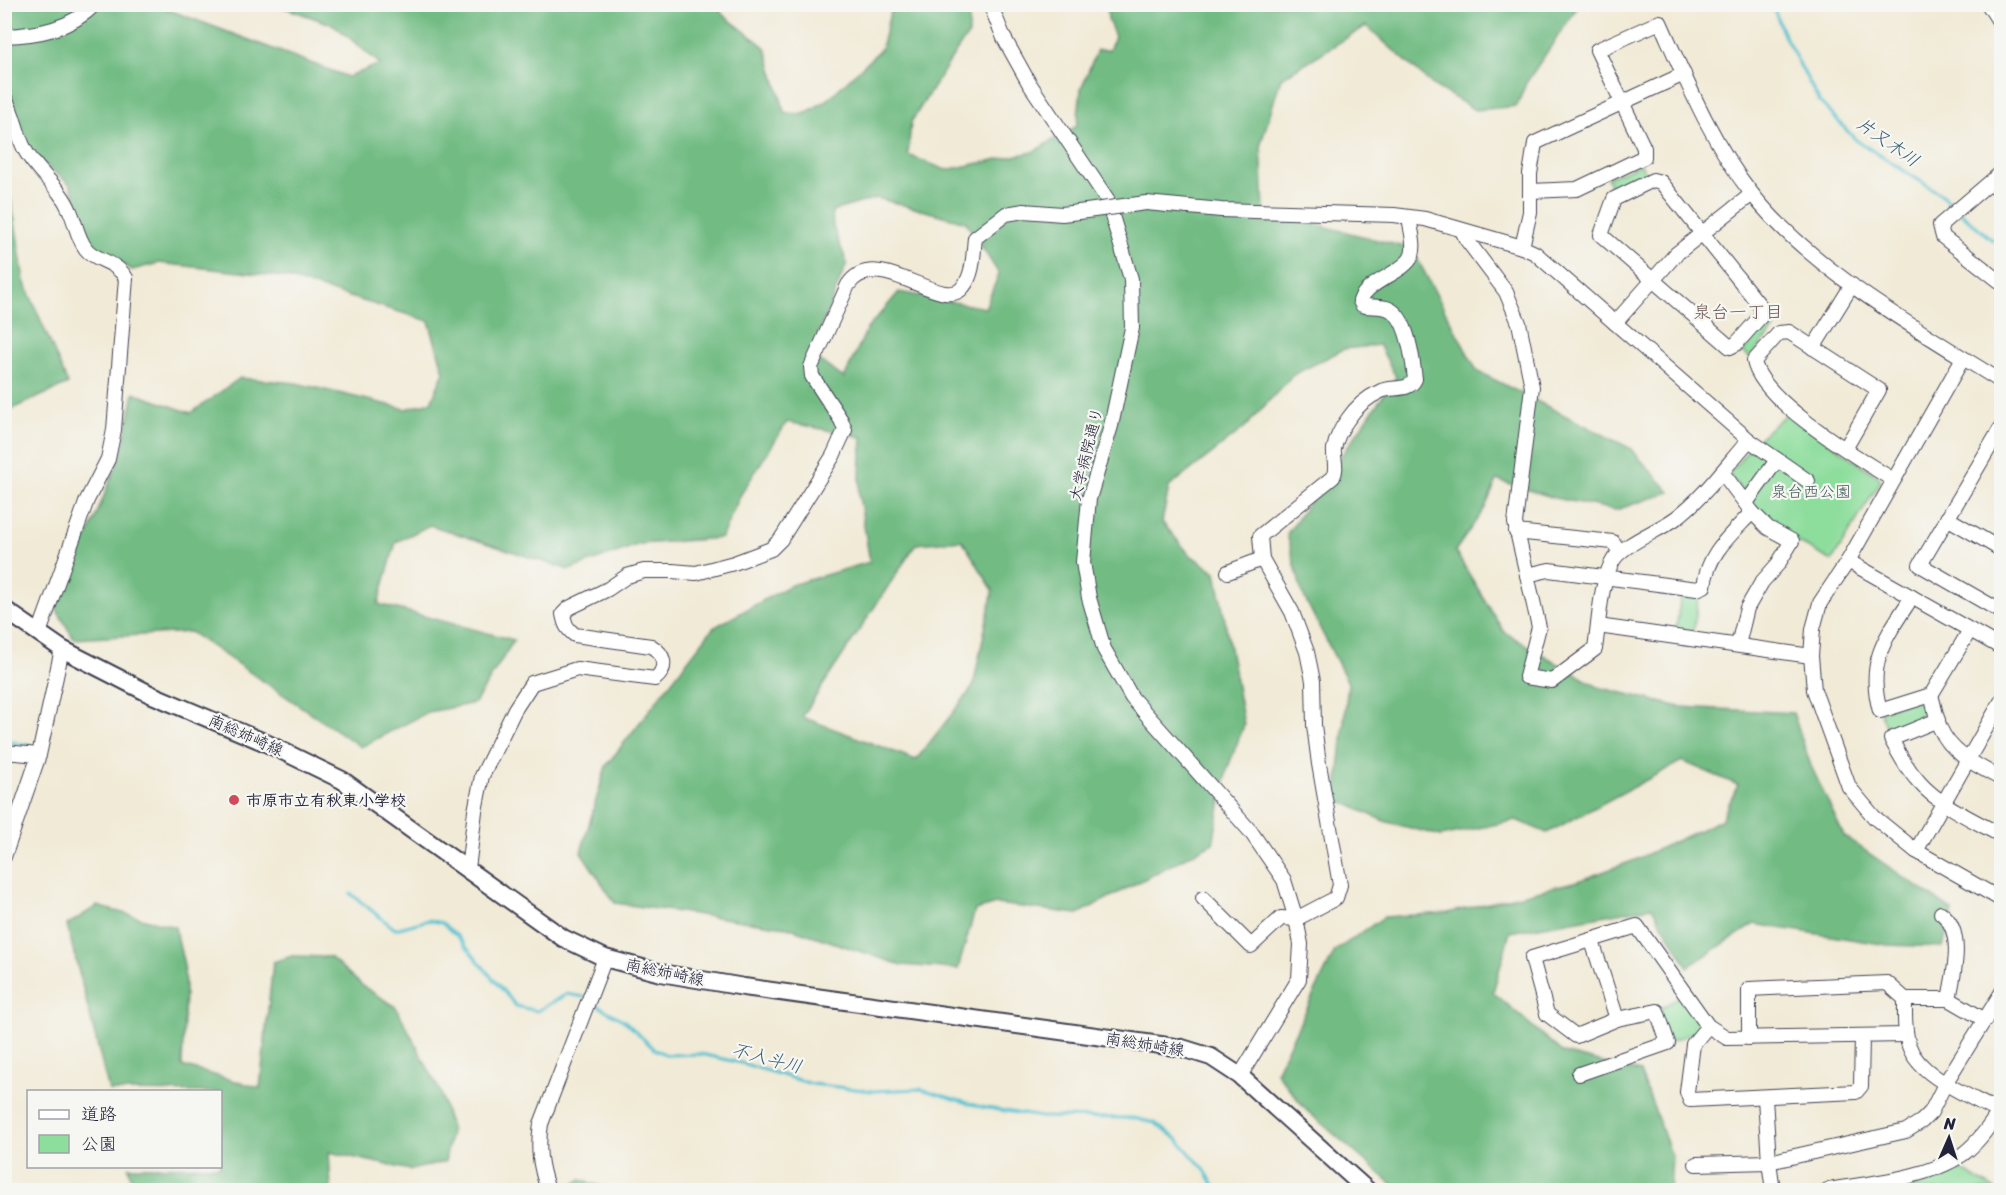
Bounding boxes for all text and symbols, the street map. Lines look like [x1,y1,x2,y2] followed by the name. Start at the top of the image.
[1849,108,1927,176] water label: 片又木川
[1693,296,1783,328] district label: 泉台一丁目
[1060,404,1112,504] street label: 大学病院通り
[1771,477,1851,506] park label: 泉台西公園
[204,705,288,765] street label: 南総姉崎線
[246,786,406,815] place label: 市原市立有秋東小学校
[227,793,241,807] marker: 市原市立有秋東小学校
[623,949,707,995] street label: 南総姉崎線
[1103,1023,1187,1065] street label: 南総姉崎線
[728,1033,806,1083] water label: 不入斗川
[27,1090,222,1168] legend
[81,1098,117,1130] text: 道路
[1919,1108,1979,1168] north arrow
[1942,1109,1957,1138] text: N
[81,1128,117,1160] text: 公園

